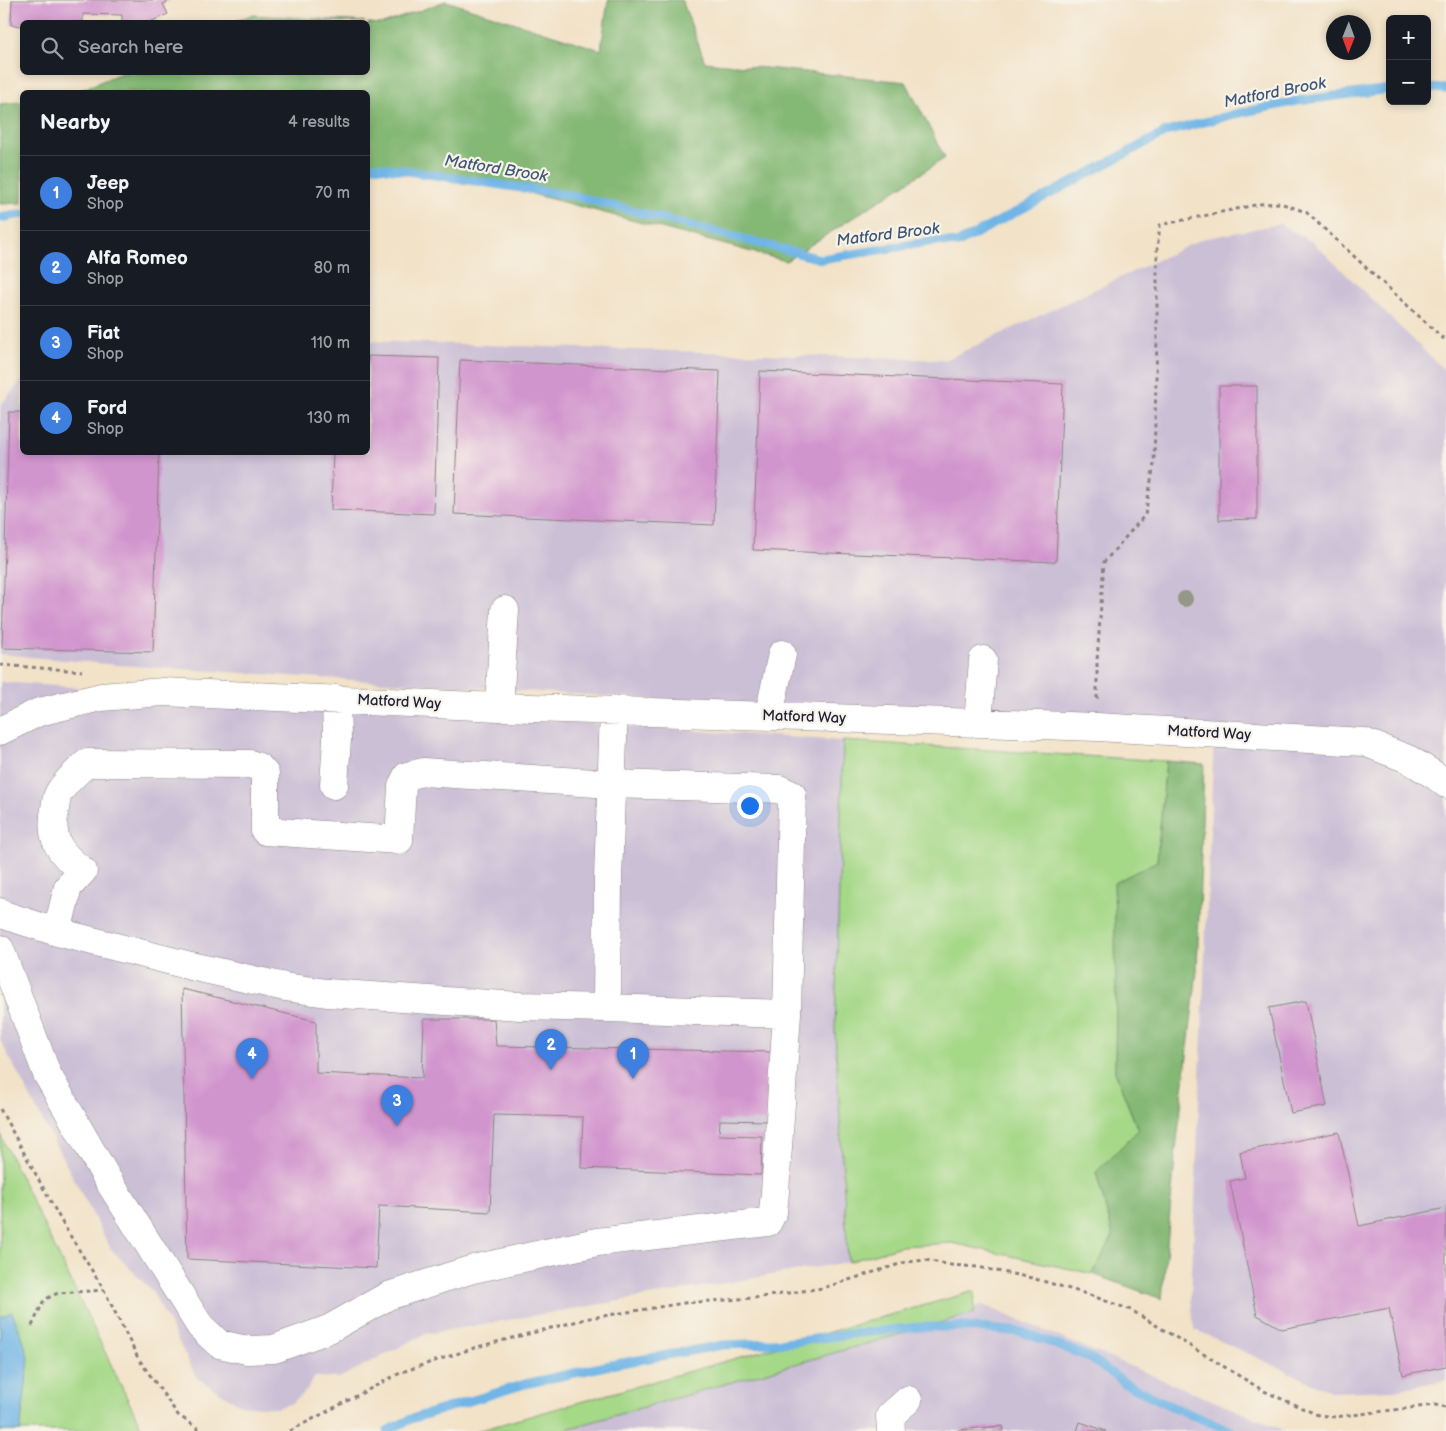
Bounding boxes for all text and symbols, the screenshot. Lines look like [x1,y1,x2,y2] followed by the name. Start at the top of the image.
[1326,15,1371,60] north arrow
[1386,15,1431,105] map controls
[1386,15,1431,60] button: +
[20,20,370,75] search box
[38,34,66,62] icon: search
[78,36,183,59] text: Search here
[1386,60,1431,105] button: −
[1222,74,1329,112] water label: Matford Brook
[40,110,110,135] text: Nearby
[288,113,350,132] text: 4 results
[443,151,550,187] water label: Matford Brook
[87,172,129,195] text: Jeep
[53,184,59,203] text: 1
[315,184,350,203] text: 70 m
[87,195,124,214] text: Shop
[835,219,942,251] water label: Matford Brook
[87,247,188,270] text: Alfa Romeo
[51,259,61,278] text: 2
[314,259,350,278] text: 80 m
[87,270,124,289] text: Shop
[87,322,120,345] text: Fiat
[51,334,61,353] text: 3
[311,334,350,353] text: 110 m
[87,345,124,364] text: Shop
[87,397,127,420] text: Ford
[51,409,61,428] text: 4
[307,409,350,428] text: 130 m
[87,420,124,439] text: Shop
[357,690,442,714] street label: Matford Way
[762,706,846,728] street label: Matford Way
[1167,721,1252,745] street label: Matford Way
[737,793,763,819] your location
[535,1029,567,1070] pin: 2
[236,1038,268,1079] pin: 4
[617,1038,649,1079] pin: 1
[381,1085,413,1126] pin: 3

